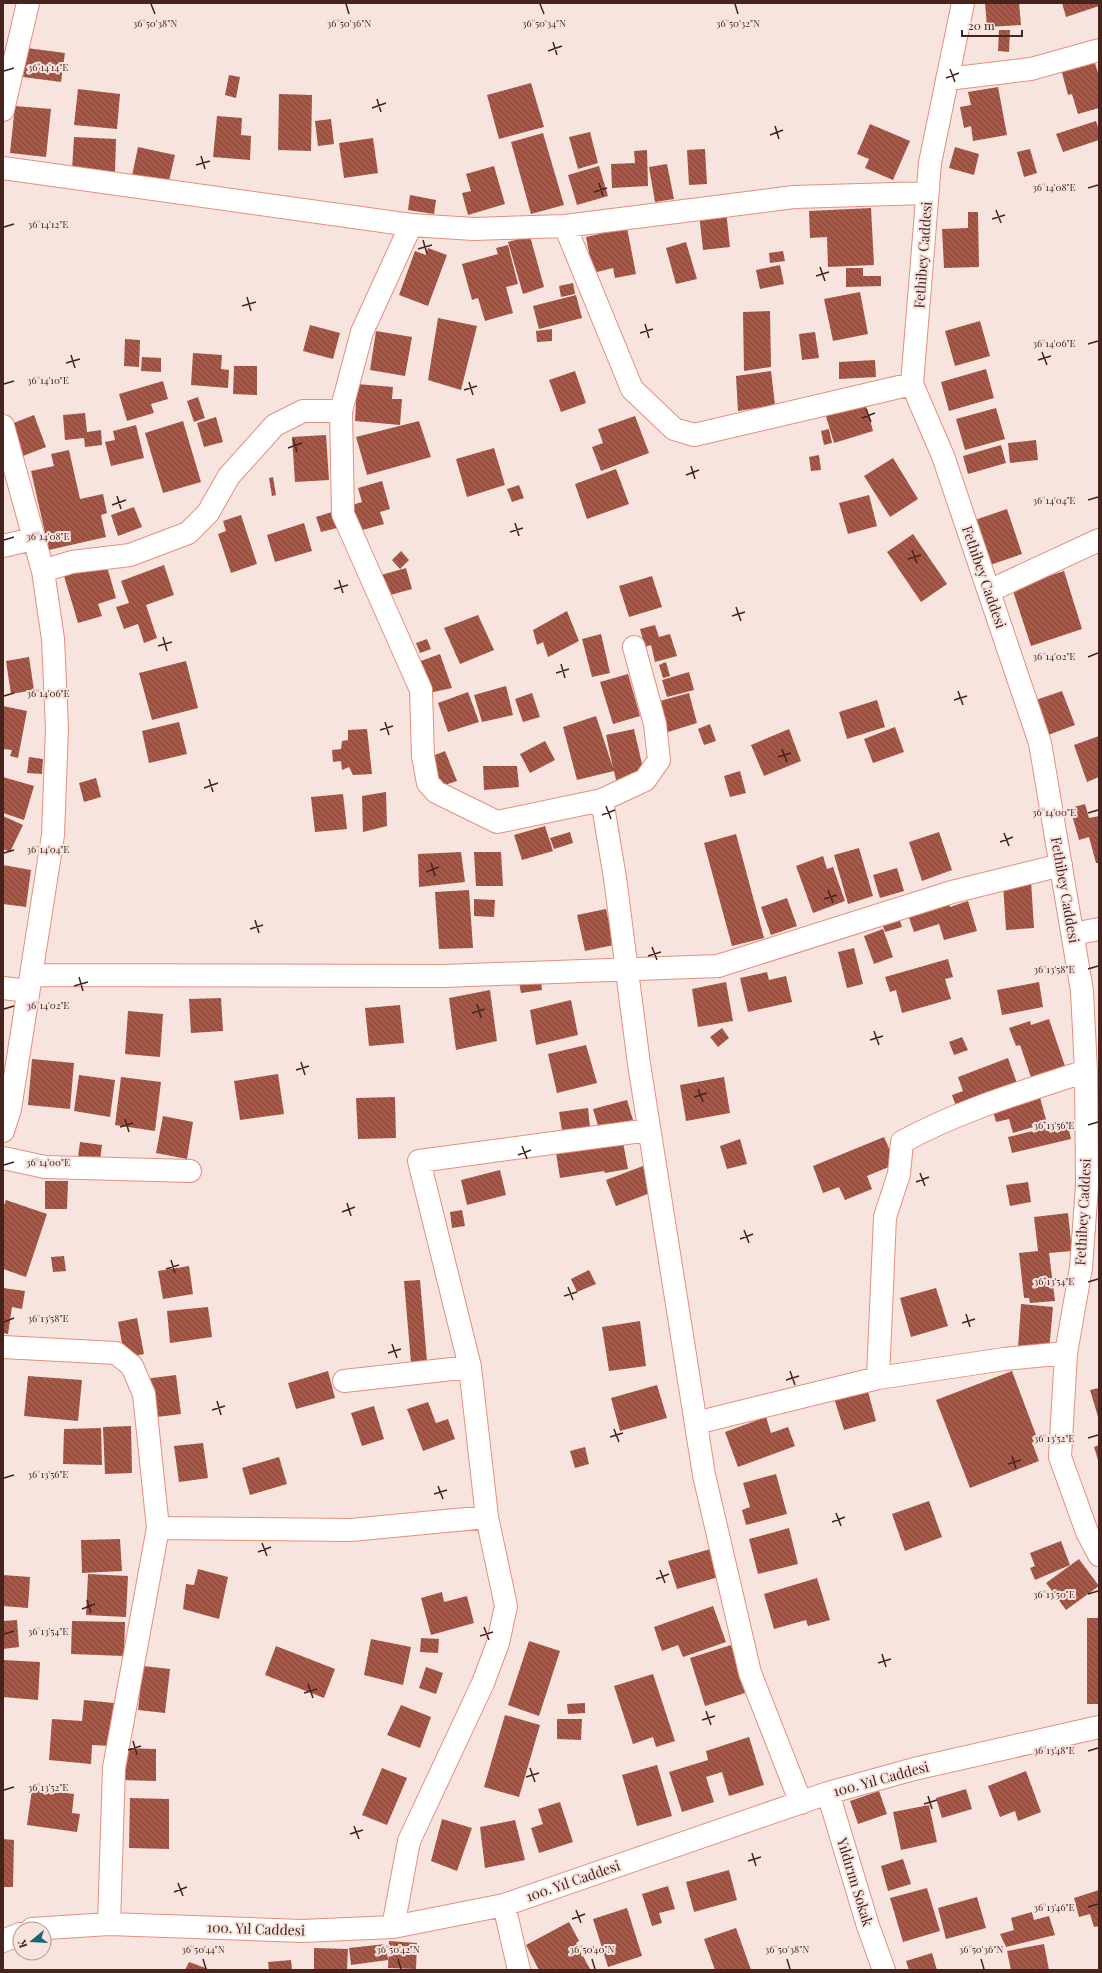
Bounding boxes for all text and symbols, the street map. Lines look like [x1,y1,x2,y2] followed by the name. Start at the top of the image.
[962,12,1022,38] scale bar
[133,16,177,30] text: 36°50'38"N
[327,16,371,30] text: 36°50'36"N
[522,16,566,30] text: 36°50'34"N
[716,16,760,30] text: 36°50'32"N
[968,17,995,33] text: 20 m
[28,60,68,74] text: 36°14'14"E
[1032,180,1076,194] text: 36°14'08"E
[909,201,936,309] street label: Fethibey Caddesi
[28,217,68,231] text: 36°14'12"E
[1032,336,1076,350] text: 36°14'06"E
[27,373,69,387] text: 36°14'10"E
[1033,493,1075,507] text: 36°14'04"E
[958,523,1011,631] street label: Fethibey Caddesi
[26,529,70,543] text: 36°14'08"E
[1033,649,1075,663] text: 36°14'02"E
[26,686,70,700] text: 36°14'06"E
[1032,805,1076,819] text: 36°14'00"E
[1047,835,1084,944] street label: Fethibey Caddesi
[27,842,69,856] text: 36°14'04"E
[1033,962,1075,976] text: 36°13'58"E
[27,998,69,1012] text: 36°14'02"E
[1034,1118,1074,1132] text: 36°13'56"E
[26,1155,70,1169] text: 36°14'00"E
[1070,1158,1095,1266] street label: Fethibey Caddesi
[1034,1274,1074,1288] text: 36°13'54"E
[27,1311,69,1325] text: 36°13'58"E
[1034,1431,1074,1445] text: 36°13'52"E
[28,1467,68,1481] text: 36°13'56"E
[1033,1587,1075,1601] text: 36°13'50"E
[28,1624,68,1638] text: 36°13'54"E
[1033,1743,1075,1757] text: 36°13'48"E
[831,1757,931,1800] street label: 100. Yıl Caddesi
[28,1780,68,1794] text: 36°13'52"E
[833,1834,878,1929] street label: Yıldırım Sokak
[523,1856,622,1906] street label: 100. Yıl Caddesi
[1034,1900,1074,1914] text: 36°13'46"E
[207,1917,305,1940] street label: 100. Yıl Caddesi
[12,1921,52,1961] north arrow
[14,1938,30,1950] text: K
[181,1942,225,1956] text: 36°50'44"N
[376,1942,420,1956] text: 36°50'42"N
[570,1942,614,1956] text: 36°50'40"N
[765,1942,809,1956] text: 36°50'38"N
[959,1942,1003,1956] text: 36°50'36"N

